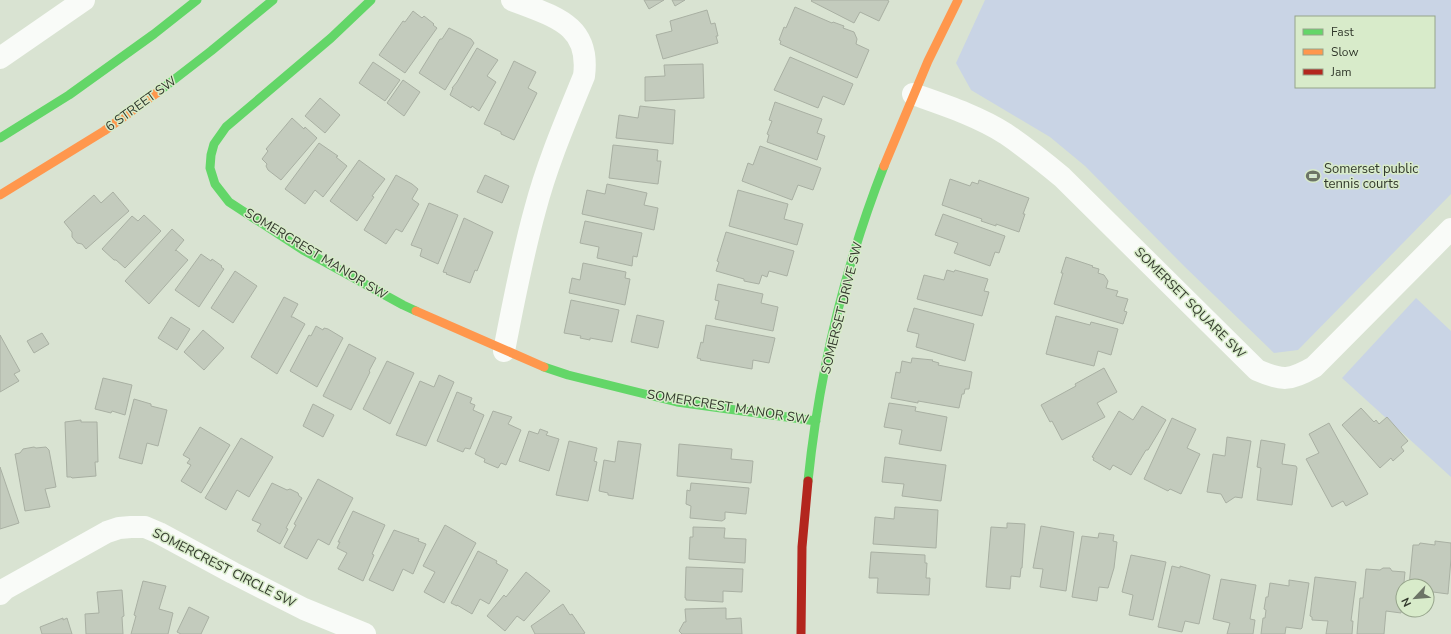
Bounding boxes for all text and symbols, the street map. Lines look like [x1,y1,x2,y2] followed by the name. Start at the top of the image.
[1295,16,1435,88] legend
[1331,24,1354,40] text: Fast
[1331,44,1359,60] text: Slow
[1330,64,1352,80] text: Jam
[102,72,180,136] street label: 6 STREET SW
[1324,160,1418,193] place label: Somerset public tennis courts
[1305,168,1321,184] sports icon: Somerset public tennis courts
[241,204,391,304] street label: SOMERCREST MANOR SW
[817,240,867,376] street label: SOMERSET DRIVE SW
[1130,243,1250,363] street label: SOMERSET SQUARE SW
[646,385,810,429] street label: SOMERCREST MANOR SW
[149,524,299,612] street label: SOMERCREST CIRCLE SW
[1395,578,1435,618] north arrow
[1398,595,1415,609] text: N

